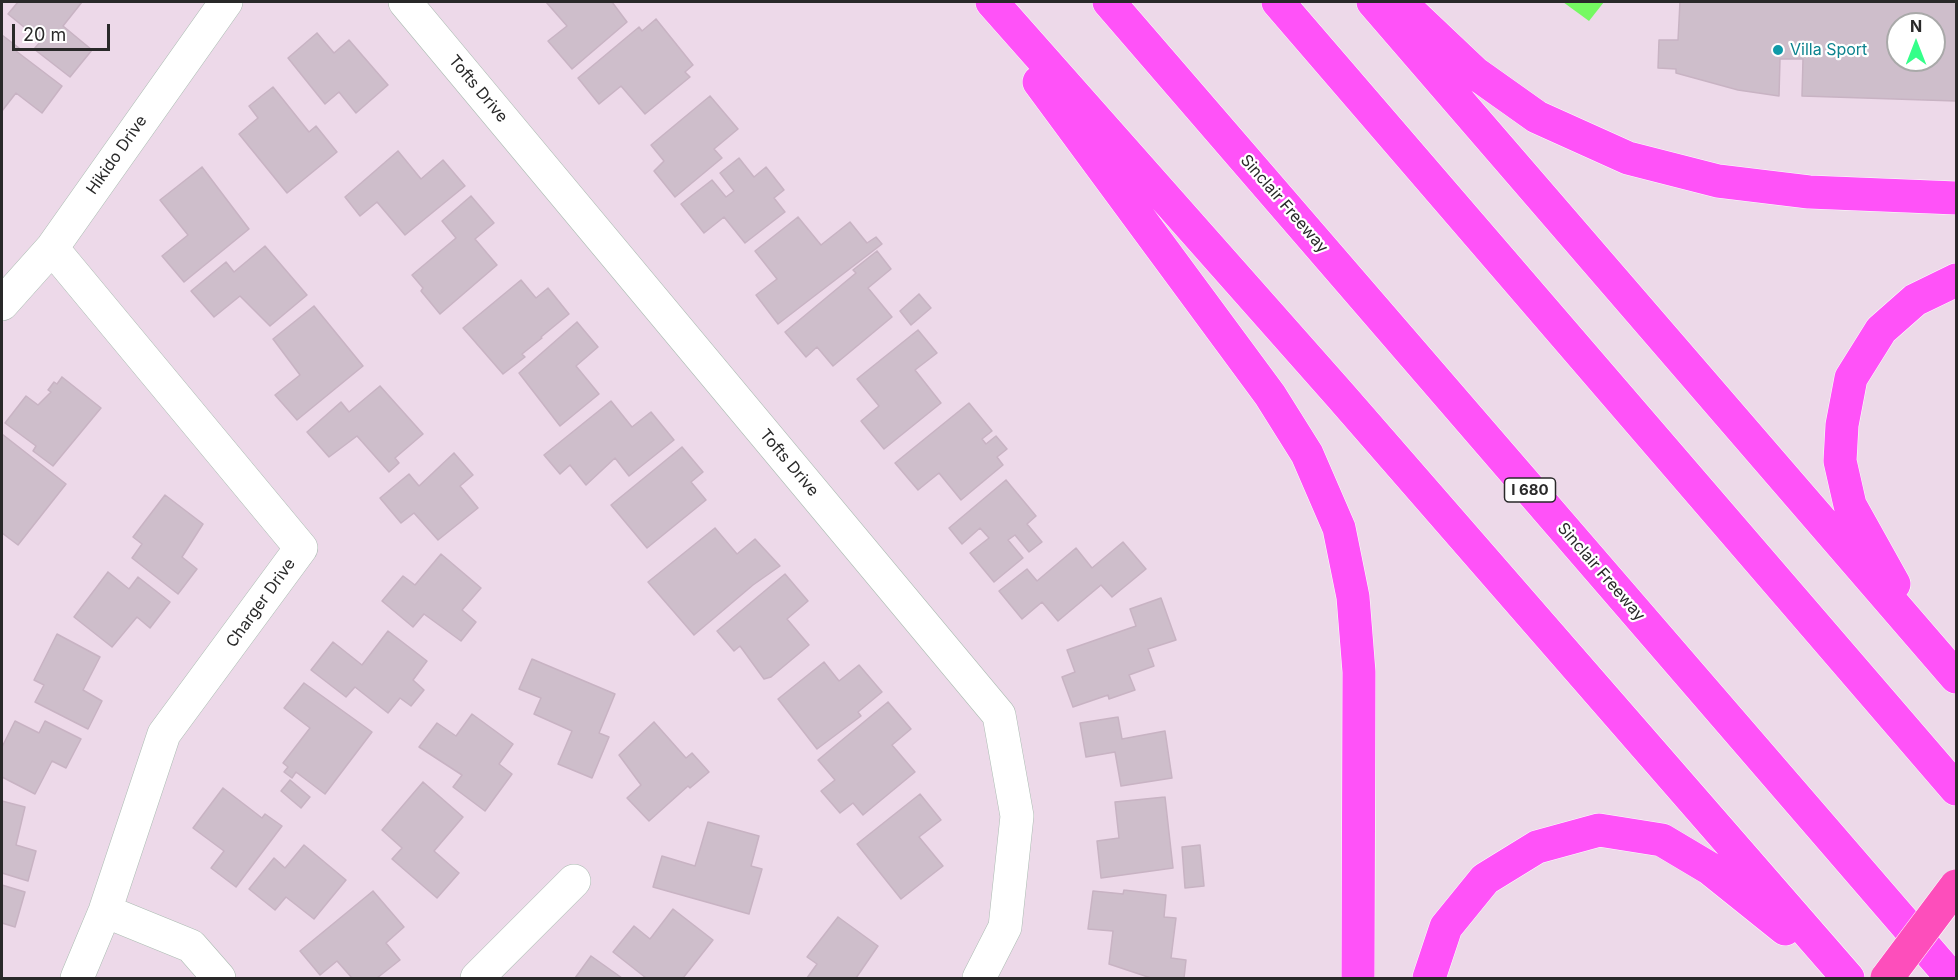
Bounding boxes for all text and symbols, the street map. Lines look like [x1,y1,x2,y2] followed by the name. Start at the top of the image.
[15,12,112,50] scale bar
[1886,12,1946,72] north arrow
[1910,16,1922,36] text: N
[23,24,66,45] text: 20 m
[1790,40,1867,60] place label: Villa Sport
[1771,43,1785,57] marker: Villa Sport
[444,52,512,126] street label: Tofts Drive
[83,112,151,198] street label: Hikido Drive
[1236,151,1332,257] street label: Sinclair Freeway
[755,426,823,500] street label: Tofts Drive
[1504,478,1556,502] road number: I 680
[1553,519,1649,625] street label: Sinclair Freeway
[222,555,300,651] street label: Charger Drive

